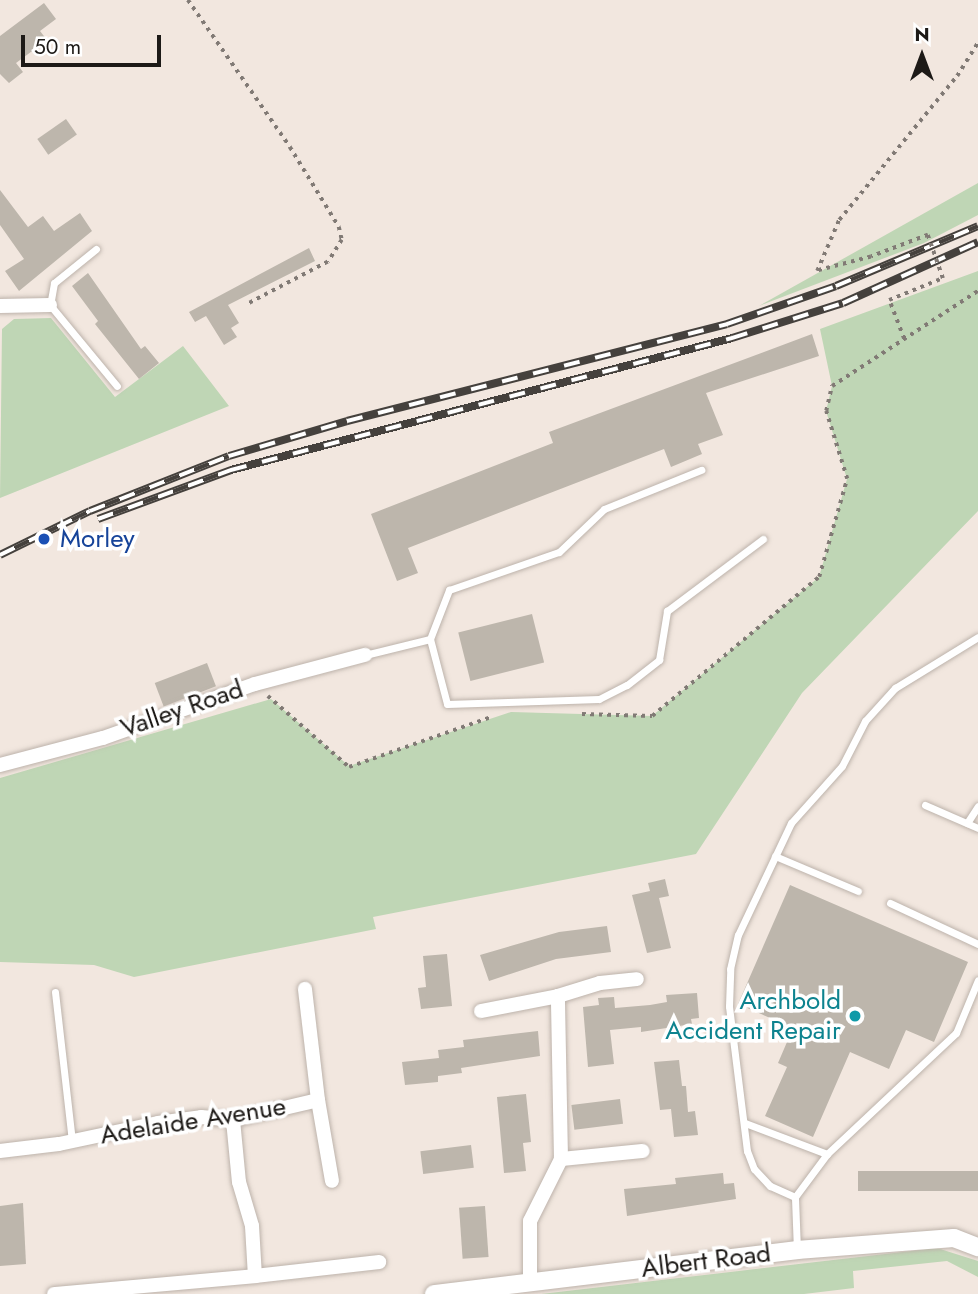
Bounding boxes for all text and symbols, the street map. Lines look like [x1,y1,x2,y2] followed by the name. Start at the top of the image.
[24,21,164,65] scale bar
[887,21,957,91] north arrow
[914,21,930,48] text: N
[34,32,81,62] text: 50 m
[60,523,135,555] place label: Morley
[34,529,54,549] marker: Morley
[117,674,247,744] street label: Valley Road
[665,985,841,1046] place label: Archbold Accident Repair
[847,1008,863,1024] marker: Archbold Accident Repair
[98,1091,288,1151] street label: Adelaide Avenue
[639,1238,773,1284] street label: Albert Road

